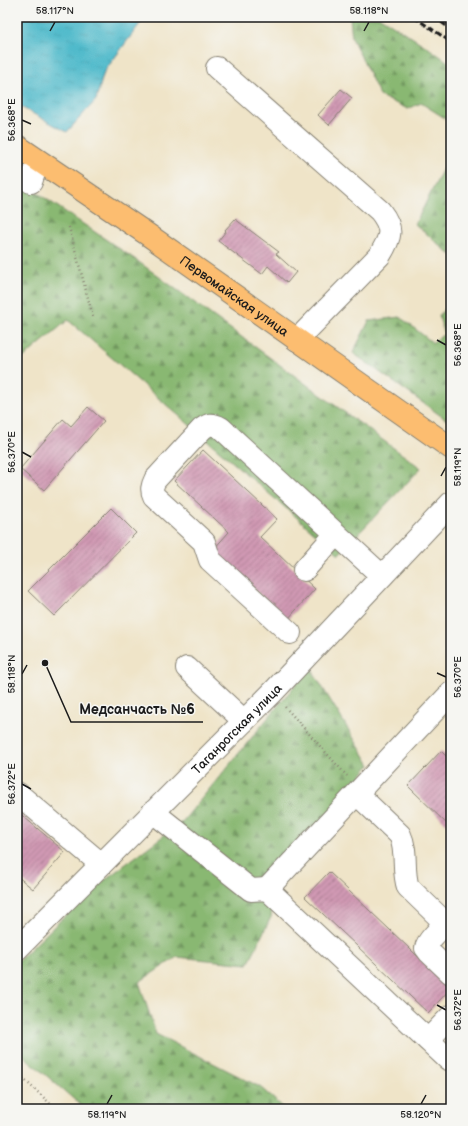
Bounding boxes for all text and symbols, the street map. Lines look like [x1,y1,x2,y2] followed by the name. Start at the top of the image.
[36,5,74,17] text: 58.117°N
[349,5,389,17] text: 58.118°N
[6,98,18,142] text: 56.368°E
[177,253,292,340] street label: Первомайская улица
[452,323,464,367] text: 56.368°E
[6,431,18,473] text: 56.370°E
[452,447,464,487] text: 58.119°N
[6,654,18,694] text: 58.118°N
[452,656,464,698] text: 56.370°E
[189,680,286,778] street label: Таганрогская улица
[71,696,203,722] callout: Медсанчасть №6
[79,701,195,718] text: Медсанчасть №6
[6,763,18,805] text: 56.372°E
[452,989,464,1031] text: 56.372°E
[87,1109,127,1121] text: 58.119°N
[400,1109,442,1121] text: 58.120°N

